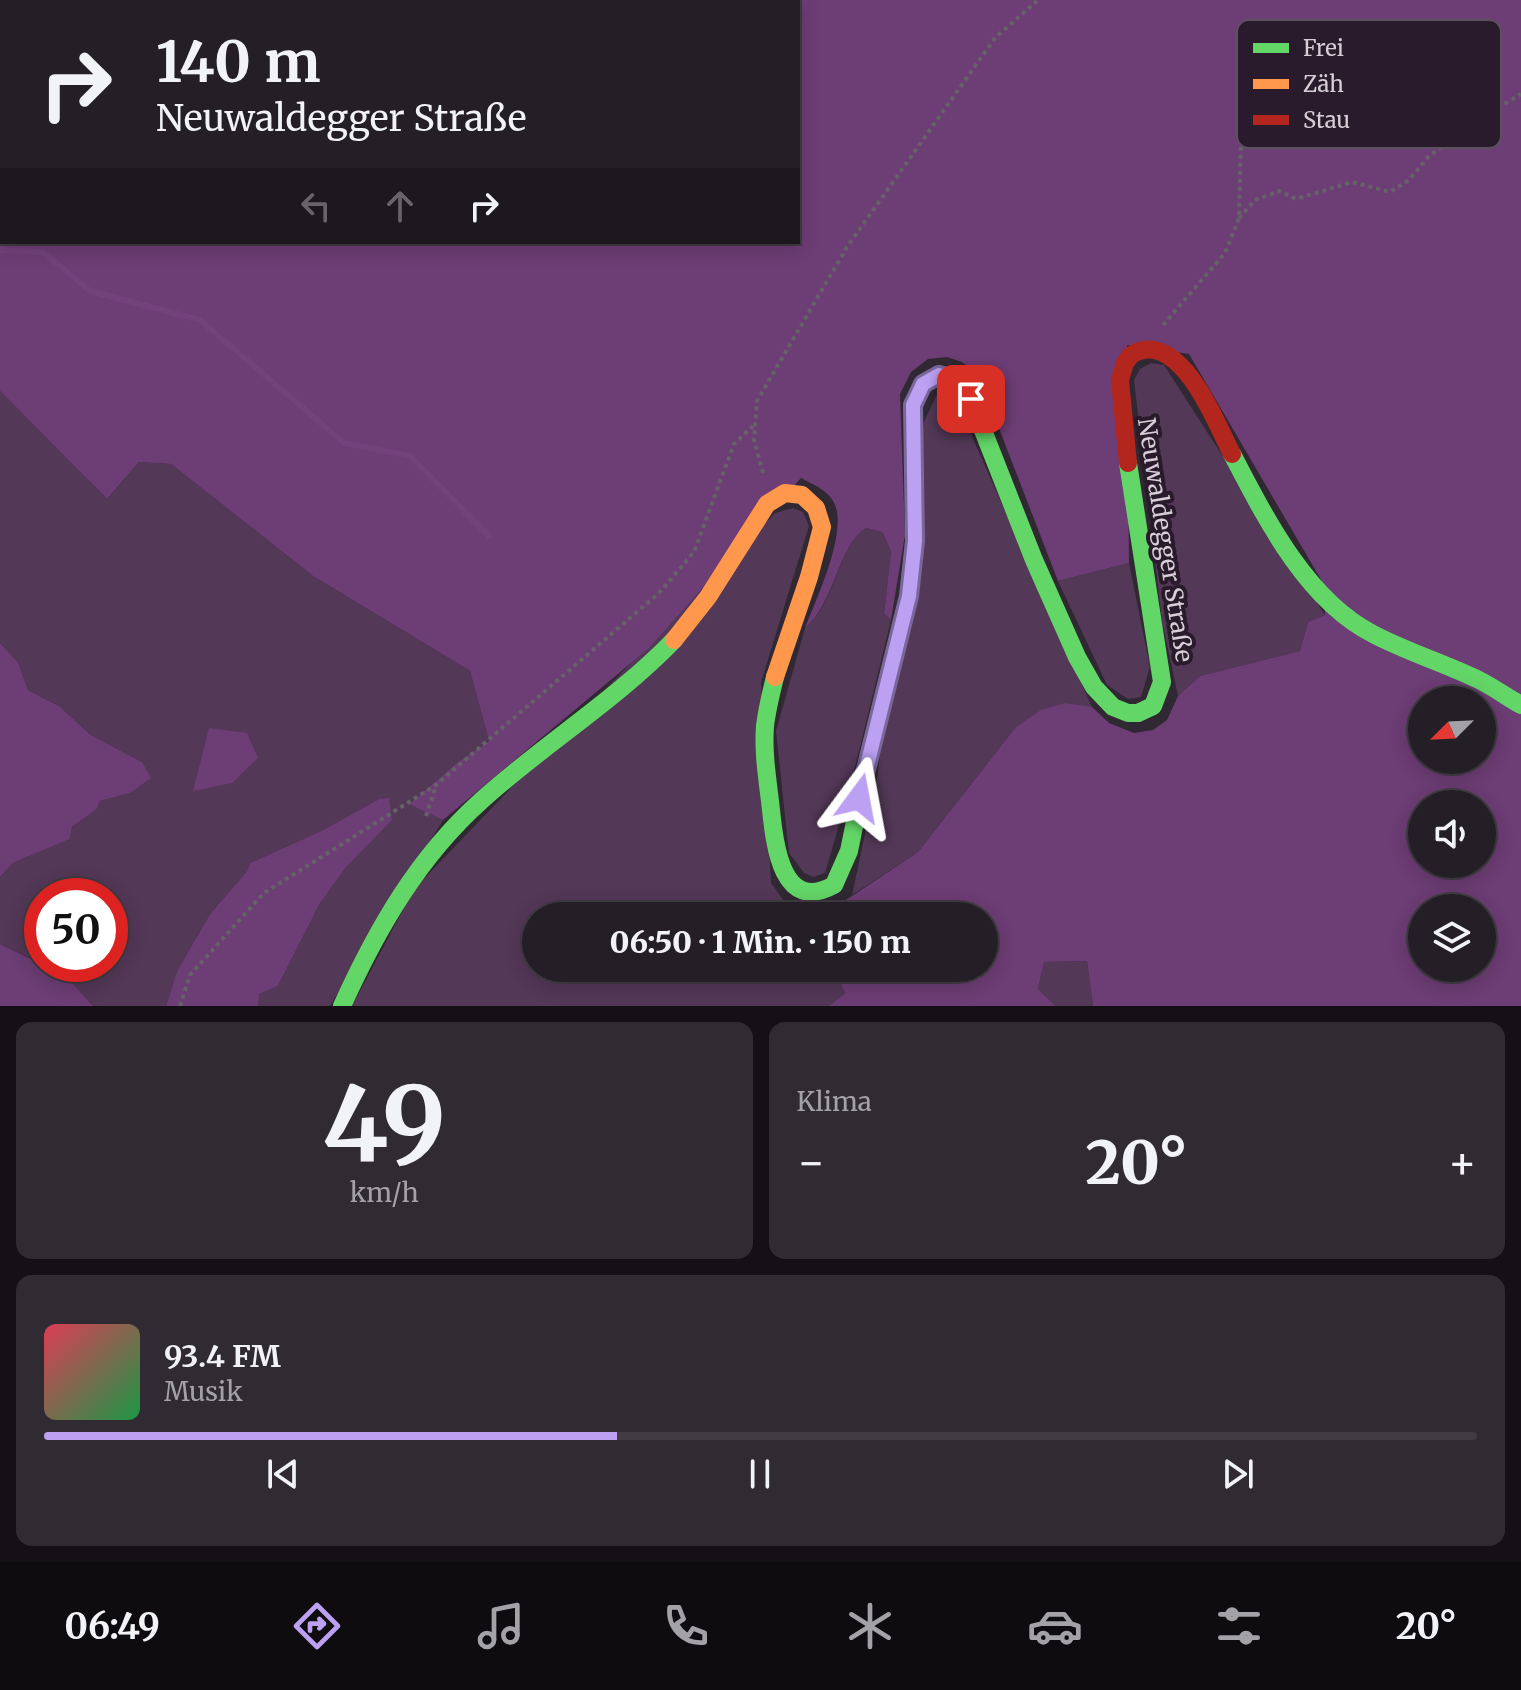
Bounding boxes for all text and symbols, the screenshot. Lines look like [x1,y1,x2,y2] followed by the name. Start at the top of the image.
[1237,20,1501,148] legend
[156,27,321,97] text: 140 m
[24,32,128,136] icon: right
[1303,34,1344,62] text: Frei
[1303,70,1344,98] text: Zäh
[156,96,527,141] text: Neuwaldegger Straße
[1303,106,1350,134] text: Stau
[294,184,338,228] icon: left
[378,184,422,228] icon: ahead
[462,184,506,228] icon: right
[937,365,1005,433] pin
[949,377,993,421] icon: arrive
[1131,416,1200,664] street label: Neuwaldegger Straße
[1408,686,1496,774] north arrow
[1408,686,1496,982] map controls
[817,756,901,840] position arrow
[1408,790,1496,878] button: sound
[24,878,128,982] speed limit sign: 50
[1408,894,1496,982] button: layers
[610,923,910,961] text: 06:50 · 1 Min. · 150 m
[322,1059,446,1189] text: 49
[797,1085,872,1118] text: Klima
[1086,1125,1188,1200] text: 20°
[797,1135,826,1190] text: −
[1448,1135,1477,1190] text: +
[350,1176,419,1209] text: km/h
[164,1337,281,1375] text: 93.4 FM
[164,1375,243,1408] text: Musik
[261,1452,305,1496] icon: previous
[738,1452,782,1496] icon: pause
[1216,1452,1260,1496] icon: next
[289,1598,345,1654] icon: directions
[473,1598,529,1654] icon: music
[658,1598,714,1654] icon: phone
[842,1598,898,1654] icon: climate
[1027,1598,1083,1654] icon: car
[1211,1598,1267,1654] icon: filters
[64,1604,160,1649] text: 06:49
[1396,1604,1457,1649] text: 20°

